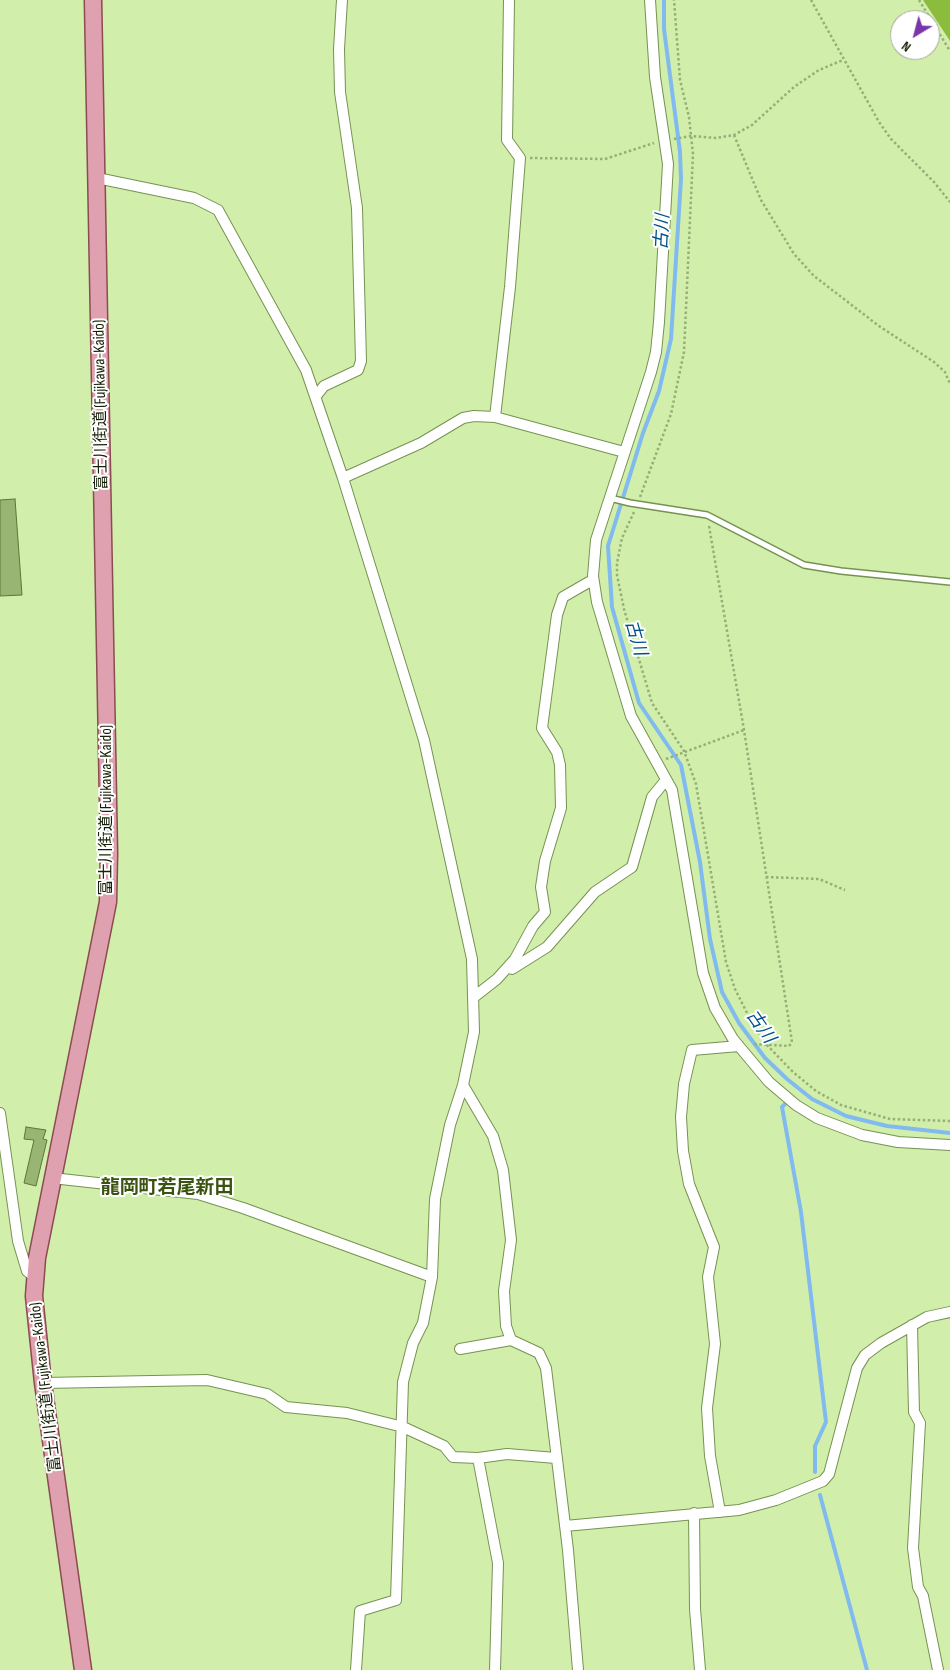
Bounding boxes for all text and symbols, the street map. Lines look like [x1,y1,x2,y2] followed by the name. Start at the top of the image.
[890,10,940,60] north arrow
[898,38,914,56] text: N
[651,213,675,251] water label: 古川
[90,320,112,490] street label: 富士川街道 (Fujikawa-Kaido)
[620,618,650,658] water label: 古川
[97,725,117,895] street label: 富士川街道 (Fujikawa-Kaido)
[741,1006,779,1048] water label: 古川
[101,1177,233,1199] district label: 龍岡町若尾新田
[26,1301,66,1473] street label: 富士川街道 (Fujikawa-Kaido)

